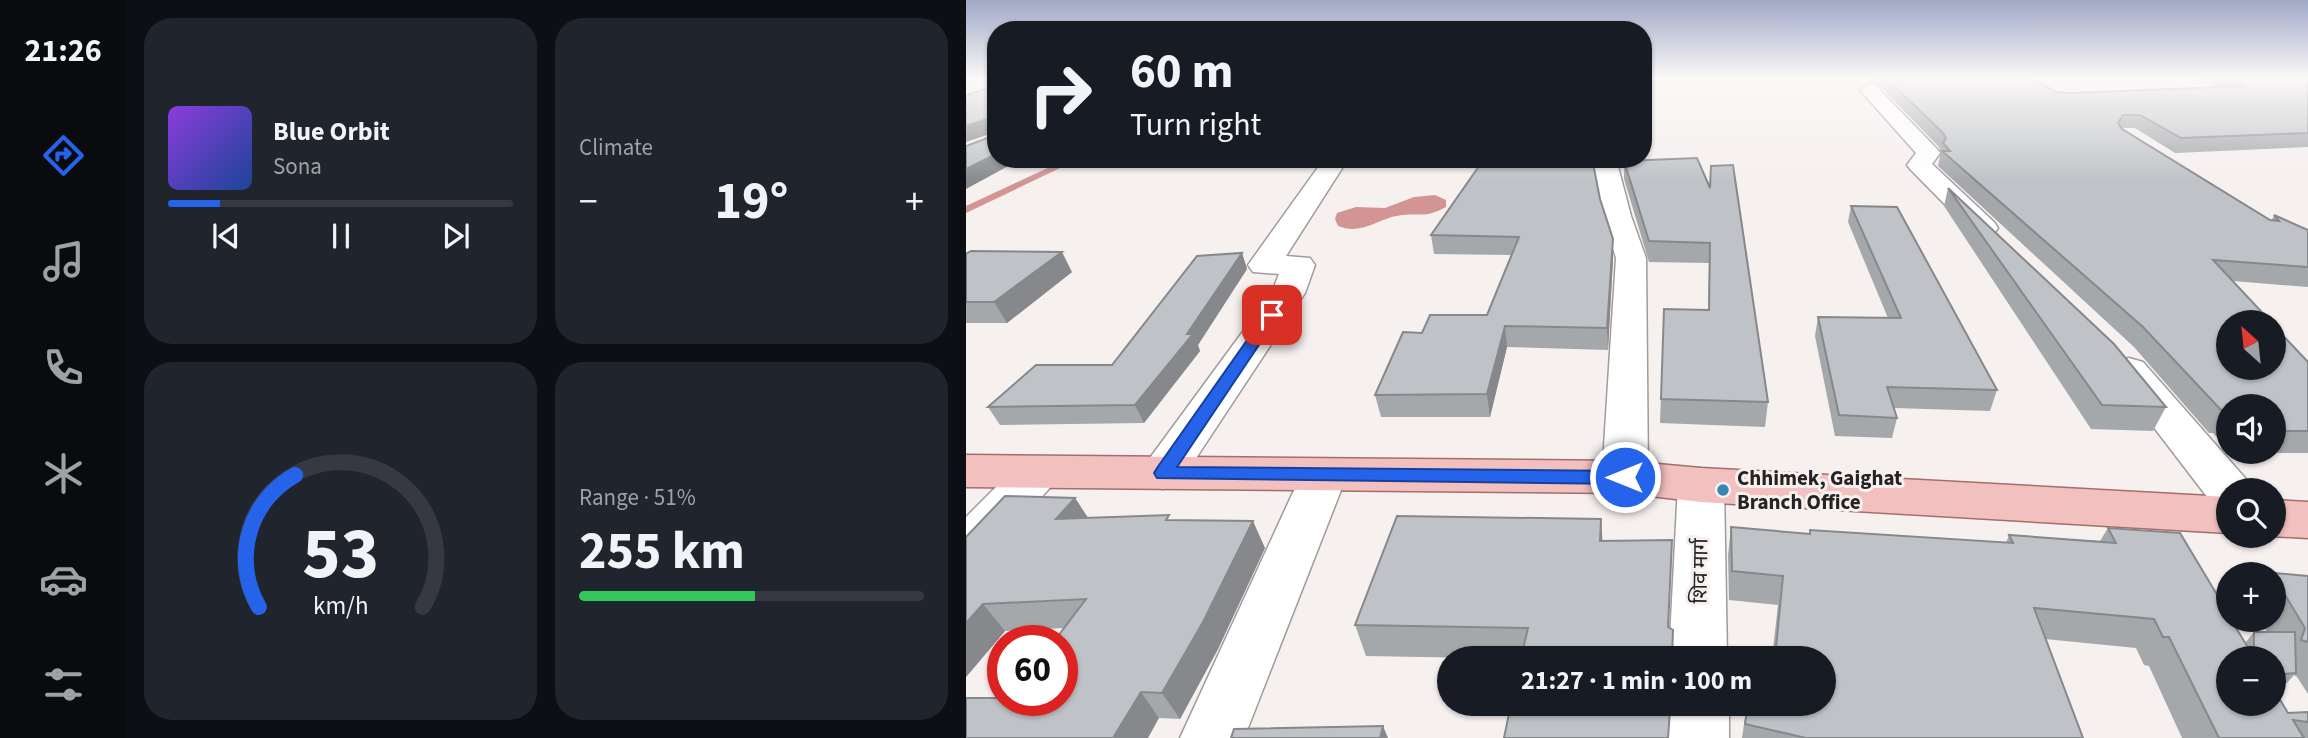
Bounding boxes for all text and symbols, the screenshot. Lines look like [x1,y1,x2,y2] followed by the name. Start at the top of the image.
[24,28,102,74] text: 21:26
[1130,37,1234,107] text: 60 m
[1015,49,1106,140] icon: right
[1130,102,1261,148] text: Turn right
[273,113,390,150] text: Blue Orbit
[39,131,88,180] icon: directions
[579,131,653,164] text: Climate
[273,150,322,183] text: Sona
[715,165,788,239] text: 19°
[579,175,598,229] text: −
[905,175,924,229] text: +
[207,217,245,255] icon: previous
[322,217,360,255] icon: pause
[437,217,475,255] icon: next
[39,237,88,286] icon: music
[1242,285,1302,345] pin
[1253,296,1291,334] icon: arrive
[2216,310,2286,380] north arrow
[2216,310,2286,716] map controls
[39,343,88,392] icon: phone
[2216,394,2286,464] button: sound
[1588,440,1662,514] position arrow
[39,449,88,498] icon: climate
[1737,463,1902,517] place label: Chhimek, Gaighat Branch Office
[2216,478,2286,548] button: search
[579,481,696,514] text: Range · 51%
[1715,482,1731,498] marker: Chhimek, Gaighat Branch Office
[302,502,379,606] text: 53
[579,515,745,589] text: 255 km
[1684,537,1716,604] street label: शिव मार्ग
[39,555,88,604] icon: car
[2216,562,2286,632] button: +
[313,588,368,624] text: km/h
[987,625,1078,716] speed limit sign: 60
[2216,646,2286,716] button: −
[39,660,88,709] icon: filters
[1521,662,1752,699] text: 21:27 · 1 min · 100 m

